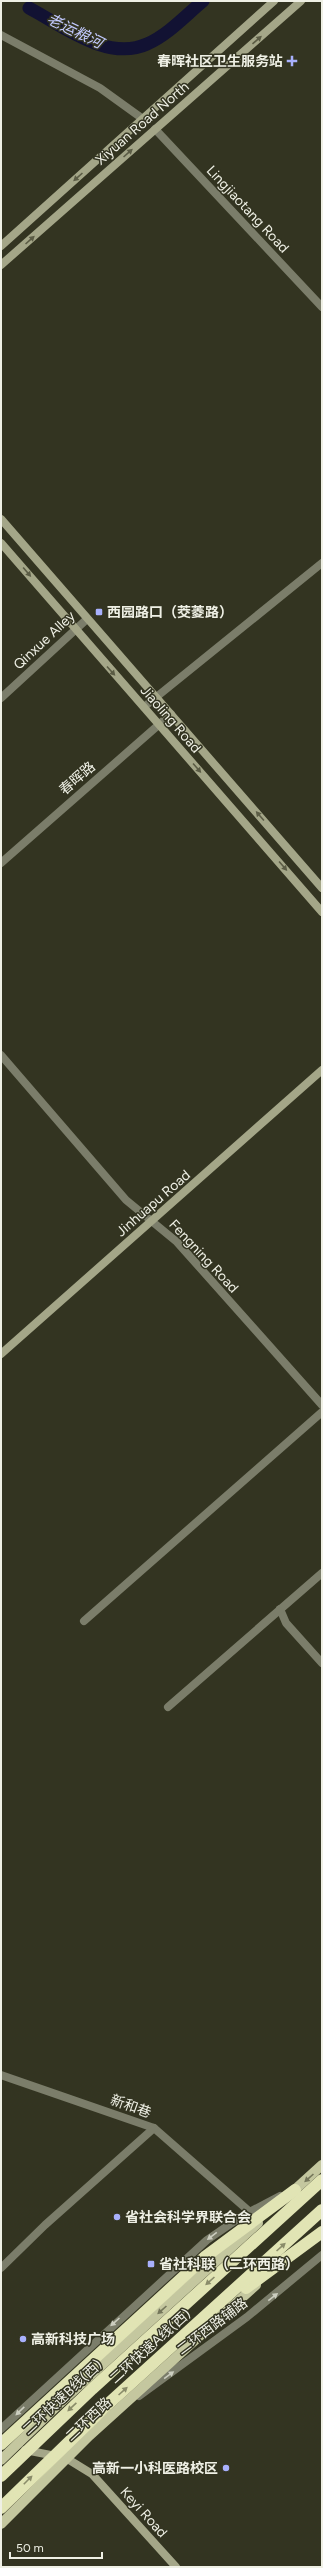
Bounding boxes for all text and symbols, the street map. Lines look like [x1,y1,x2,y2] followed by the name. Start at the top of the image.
[44,10,109,54] water label: 老运粮河
[252,35,262,44] one-way arrow
[157,53,283,70] place label: 春晖社区卫生服务站
[286,55,298,67] marker: 春晖社区卫生服务站
[92,78,193,168] street label: Xiyuan Road North
[123,149,133,158] one-way arrow
[203,162,292,256] street label: Lingjiaotang Road
[73,172,83,181] one-way arrow
[25,235,36,244] one-way arrow
[22,567,31,577] one-way arrow
[107,604,233,621] place label: 西园路口（茭菱路）
[10,607,79,673] street label: Qinxue Alley
[94,607,104,617] marker: 西园路口（茭菱路）
[106,666,116,676] one-way arrow
[137,682,205,757] street label: Jiaoling Road
[56,758,99,799] street label: 春晖路
[192,764,201,773] one-way arrow
[255,811,264,822] one-way arrow
[278,861,287,872] one-way arrow
[113,1167,194,1240] street label: Jinhuapu Road
[165,1216,242,1297] street label: Fengning Road
[108,2091,153,2122] street label: 新和巷
[303,2173,314,2182] one-way arrow
[125,2209,251,2226] place label: 省社会科学界联合会
[112,2212,122,2222] marker: 省社会科学界联合会
[207,2232,218,2240] one-way arrow
[276,2242,286,2252] one-way arrow
[159,2256,299,2273] place label: 省社科联（二环西路）
[146,2259,156,2269] marker: 省社科联（二环西路）
[205,2277,215,2286] one-way arrow
[267,2292,278,2301] one-way arrow
[174,2294,251,2358] street label: 二环西路辅路
[106,2305,194,2387] street label: 二环快速A线(西)
[158,2305,167,2314] one-way arrow
[110,2318,121,2327] one-way arrow
[31,2331,115,2348] place label: 高新科技广场
[18,2334,28,2344] marker: 高新科技广场
[19,2356,106,2439] street label: 二环快速B线(西)
[163,2370,174,2379] one-way arrow
[117,2386,128,2395] one-way arrow
[62,2394,115,2445] street label: 二环西路
[67,2402,78,2411] one-way arrow
[15,2406,25,2415] one-way arrow
[92,2460,218,2477] place label: 高新一小科医路校区
[221,2463,231,2473] marker: 高新一小科医路校区
[23,2475,33,2485] one-way arrow
[117,2484,171,2541] street label: Keyi Road
[10,2534,102,2560] scale bar
[16,2541,44,2555] text: 50 m

